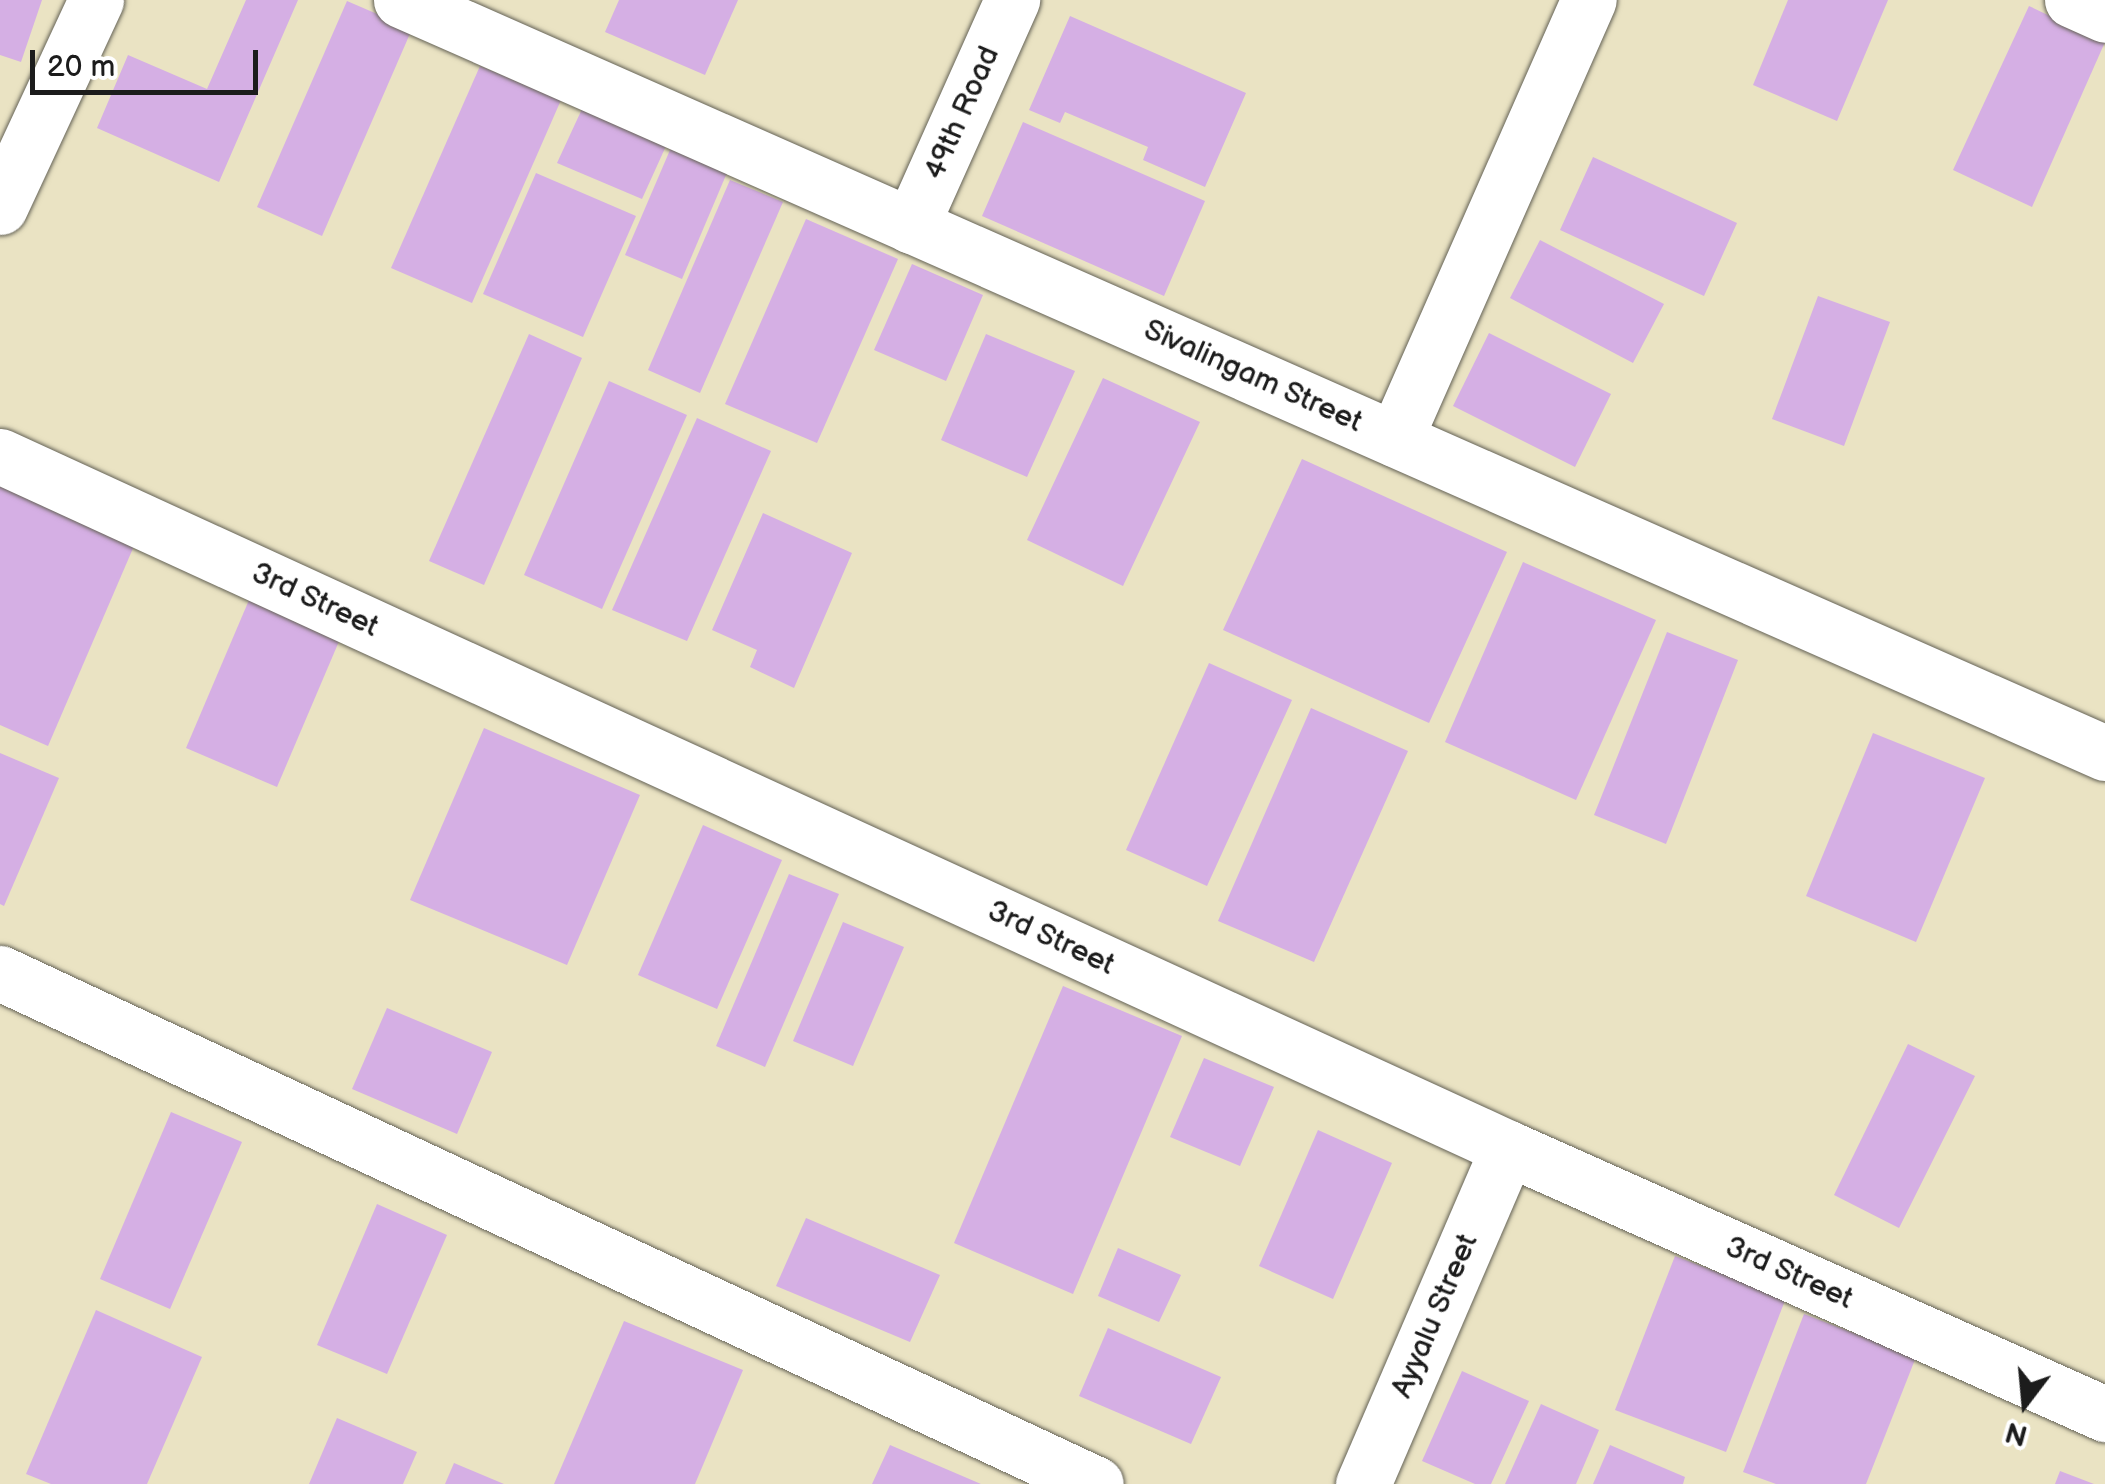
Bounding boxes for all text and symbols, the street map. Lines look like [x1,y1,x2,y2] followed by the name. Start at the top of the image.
[35,30,262,92] scale bar
[917,41,1007,185] street label: 49th Road
[47,49,115,85] text: 20 m
[1138,312,1368,440] street label: Sivalingam Street
[246,555,384,645] street label: 3rd Street
[982,893,1120,983] street label: 3rd Street
[1384,1228,1486,1404] street label: Ayyalu Street
[1719,1229,1859,1317] street label: 3rd Street
[1975,1354,2075,1454] north arrow
[2002,1415,2031,1452] text: N

